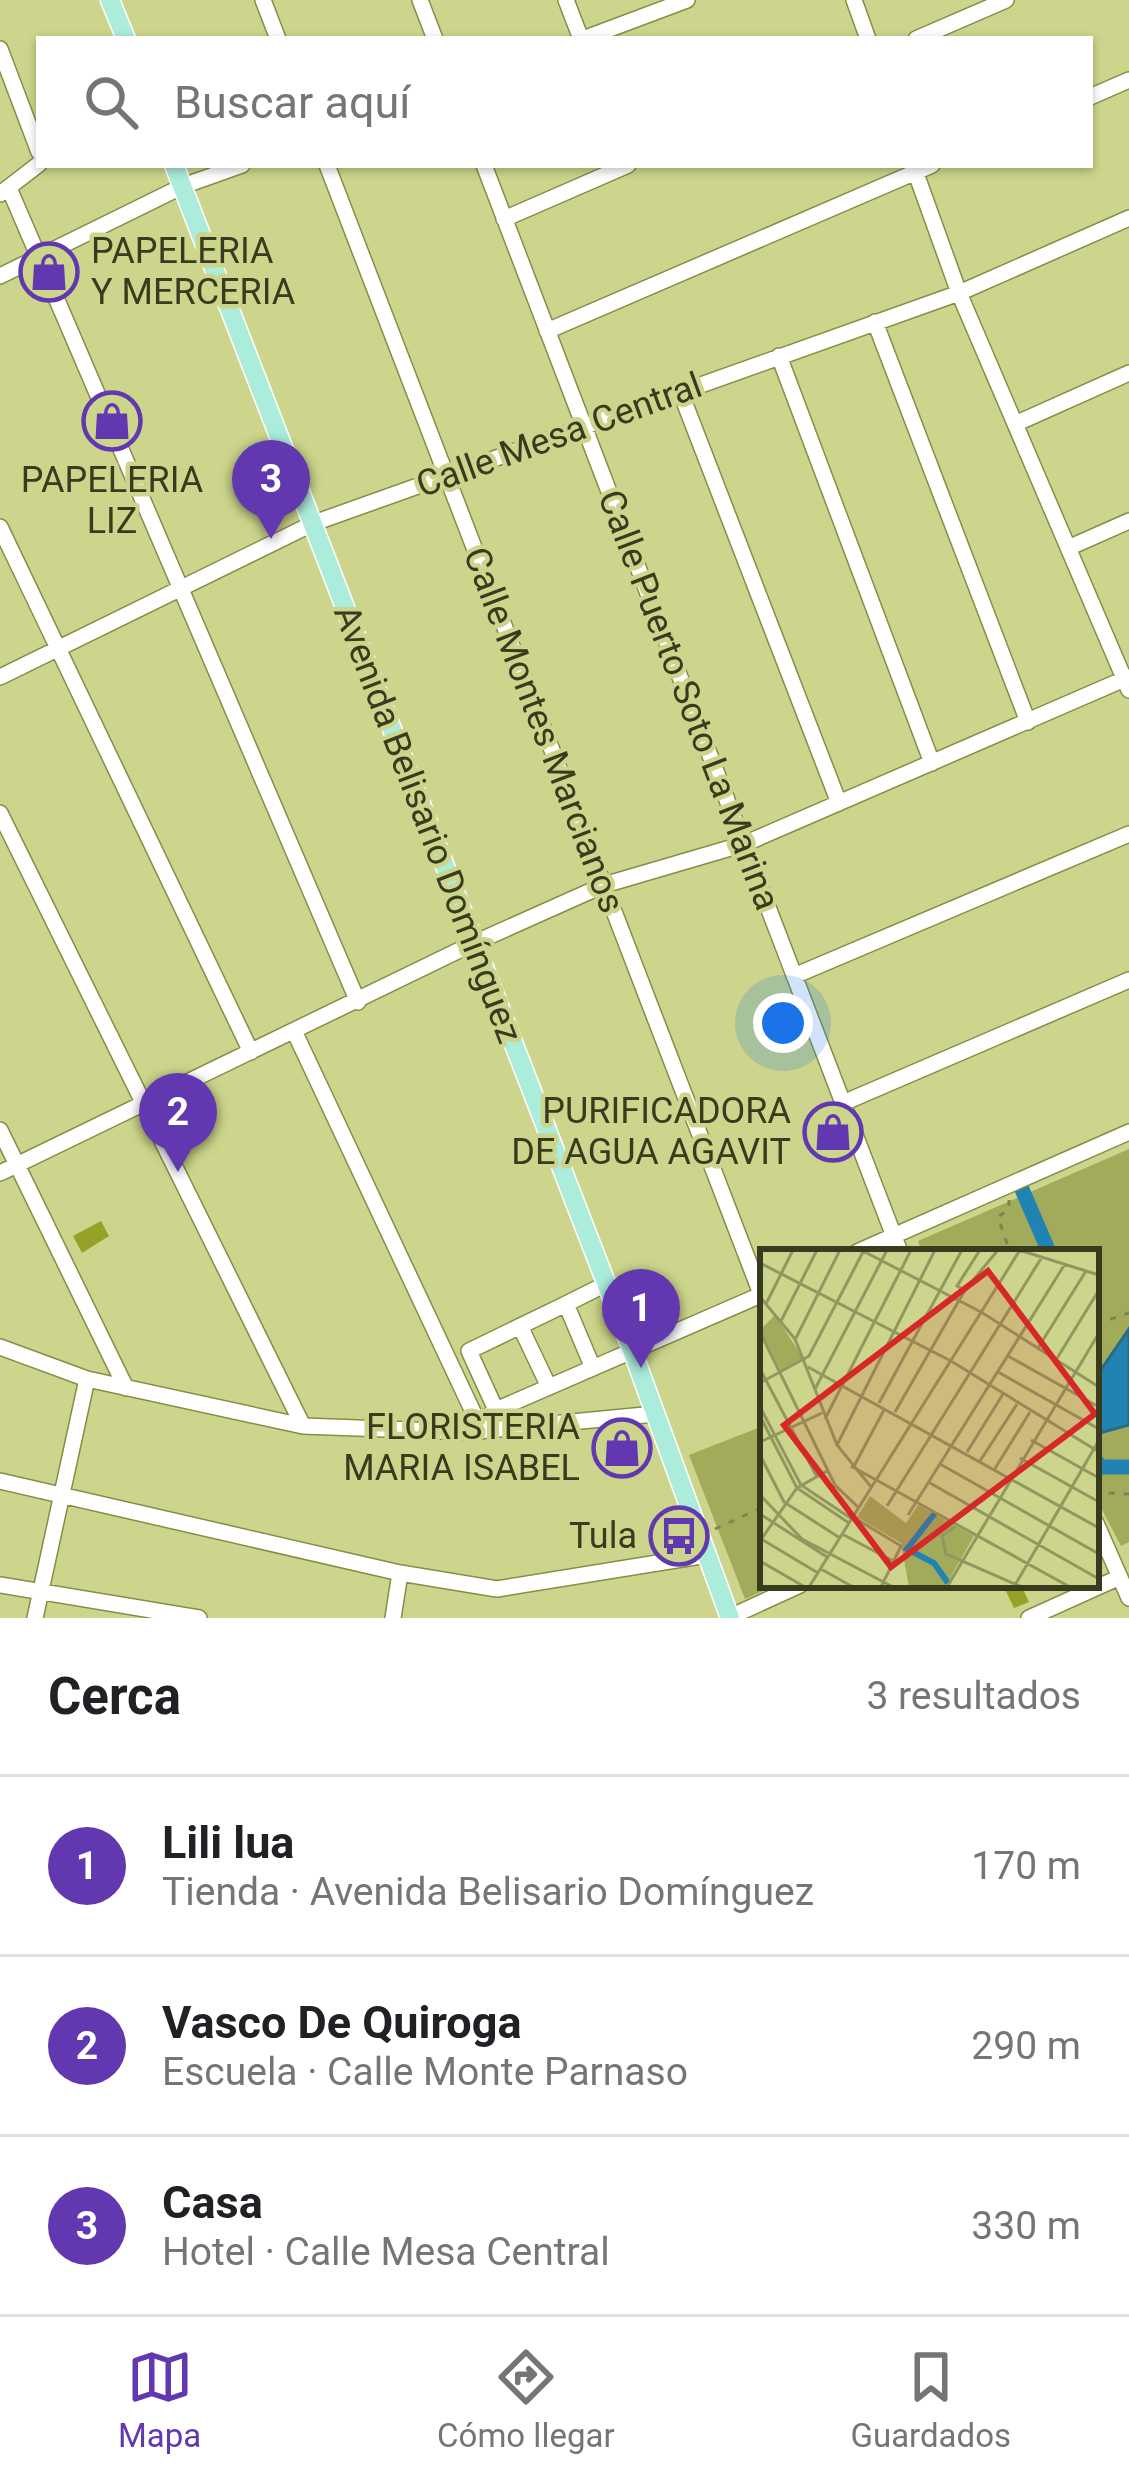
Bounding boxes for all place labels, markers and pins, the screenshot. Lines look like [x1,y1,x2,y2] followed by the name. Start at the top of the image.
[91,230,296,313] place label: PAPELERIA Y MERCERIA
[18,241,80,303] shop icon: PAPELERIA Y MERCERIA
[81,390,143,452] shop icon: PAPELERIA LIZ
[232,440,310,539] pin: 3
[21,459,204,542] place label: PAPELERIA LIZ
[139,1073,217,1172] pin: 2
[511,1090,792,1173] place label: PURIFICADORA DE AGUA AGAVIT
[802,1101,864,1163] shop icon: PURIFICADORA DE AGUA AGAVIT
[602,1269,680,1368] pin: 1
[343,1406,581,1489] place label: FLORISTERIA MARIA ISABEL
[591,1417,653,1479] shop icon: FLORISTERIA MARIA ISABEL
[648,1505,710,1567] bus stop icon: Tula
[569,1515,637,1557] place label: Tula

